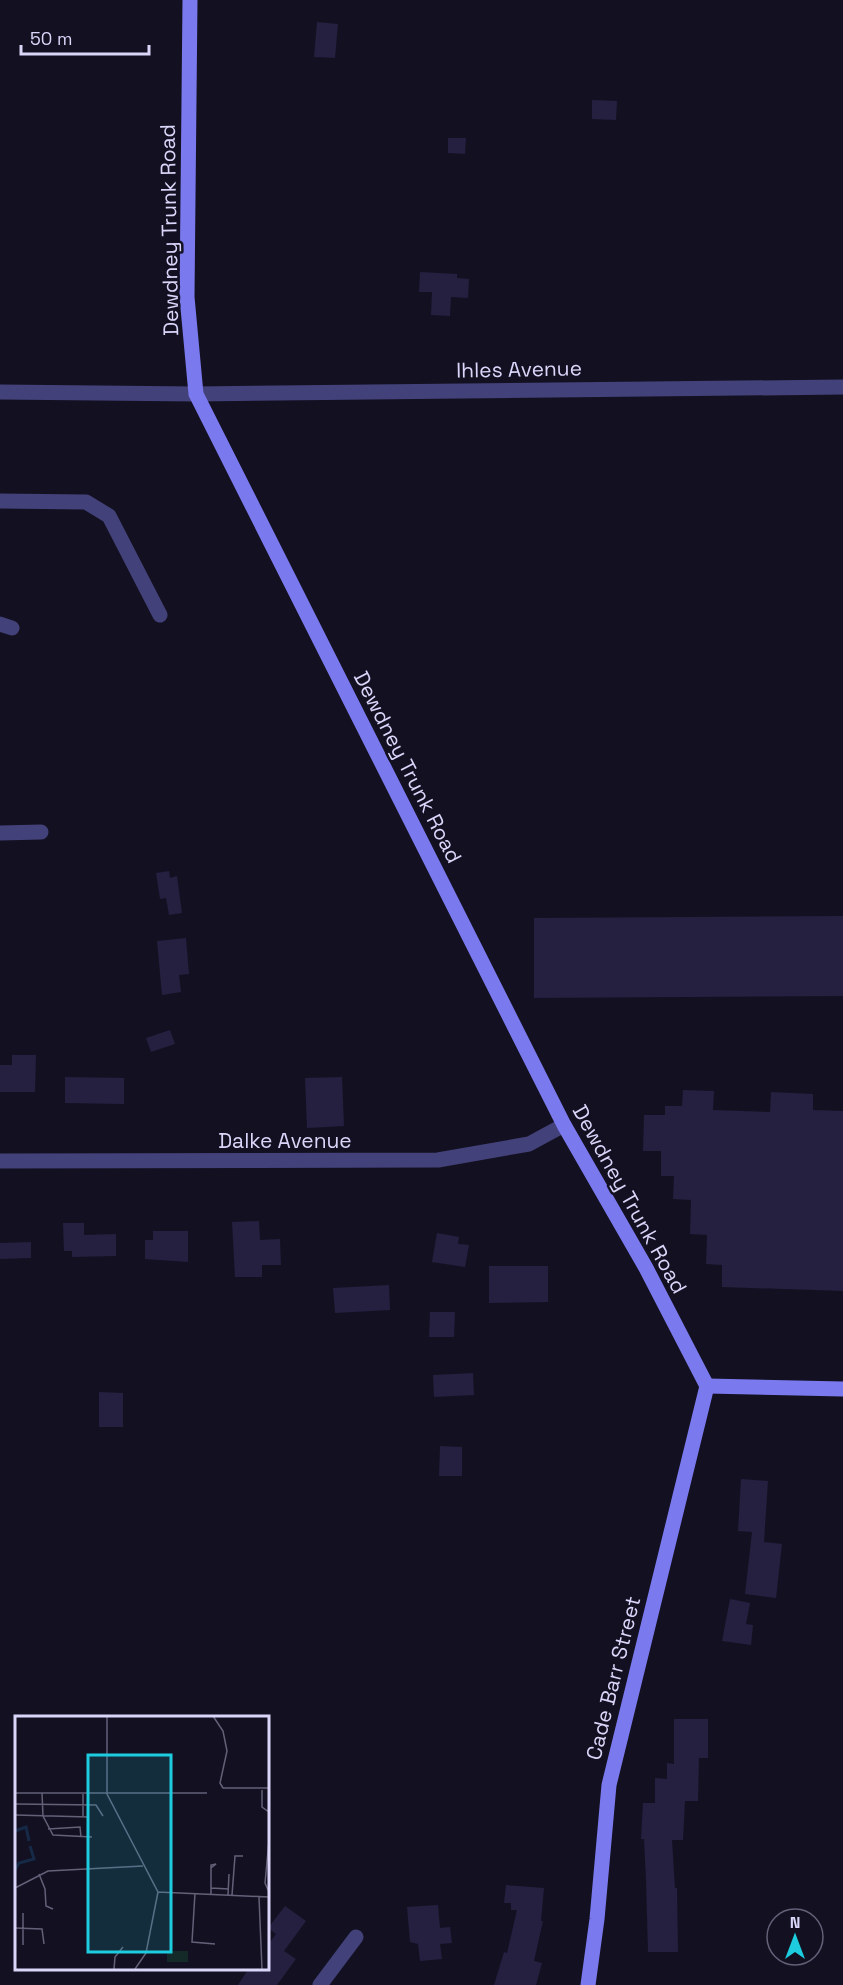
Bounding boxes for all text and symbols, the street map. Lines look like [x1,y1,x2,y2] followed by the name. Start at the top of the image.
[21,18,148,56] scale bar
[30,27,72,50] text: 50 m
[154,124,184,336] street label: Dewdney Trunk Road
[456,354,582,384] street label: Ihles Avenue
[348,666,468,868] street label: Dewdney Trunk Road
[567,1100,693,1298] street label: Dewdney Trunk Road
[218,1127,352,1154] street label: Dalke Avenue
[580,1593,646,1763] street label: Cade Barr Street
[15,1716,268,1970] inset map
[765,1907,825,1967] north arrow
[790,1912,800,1933] text: N

